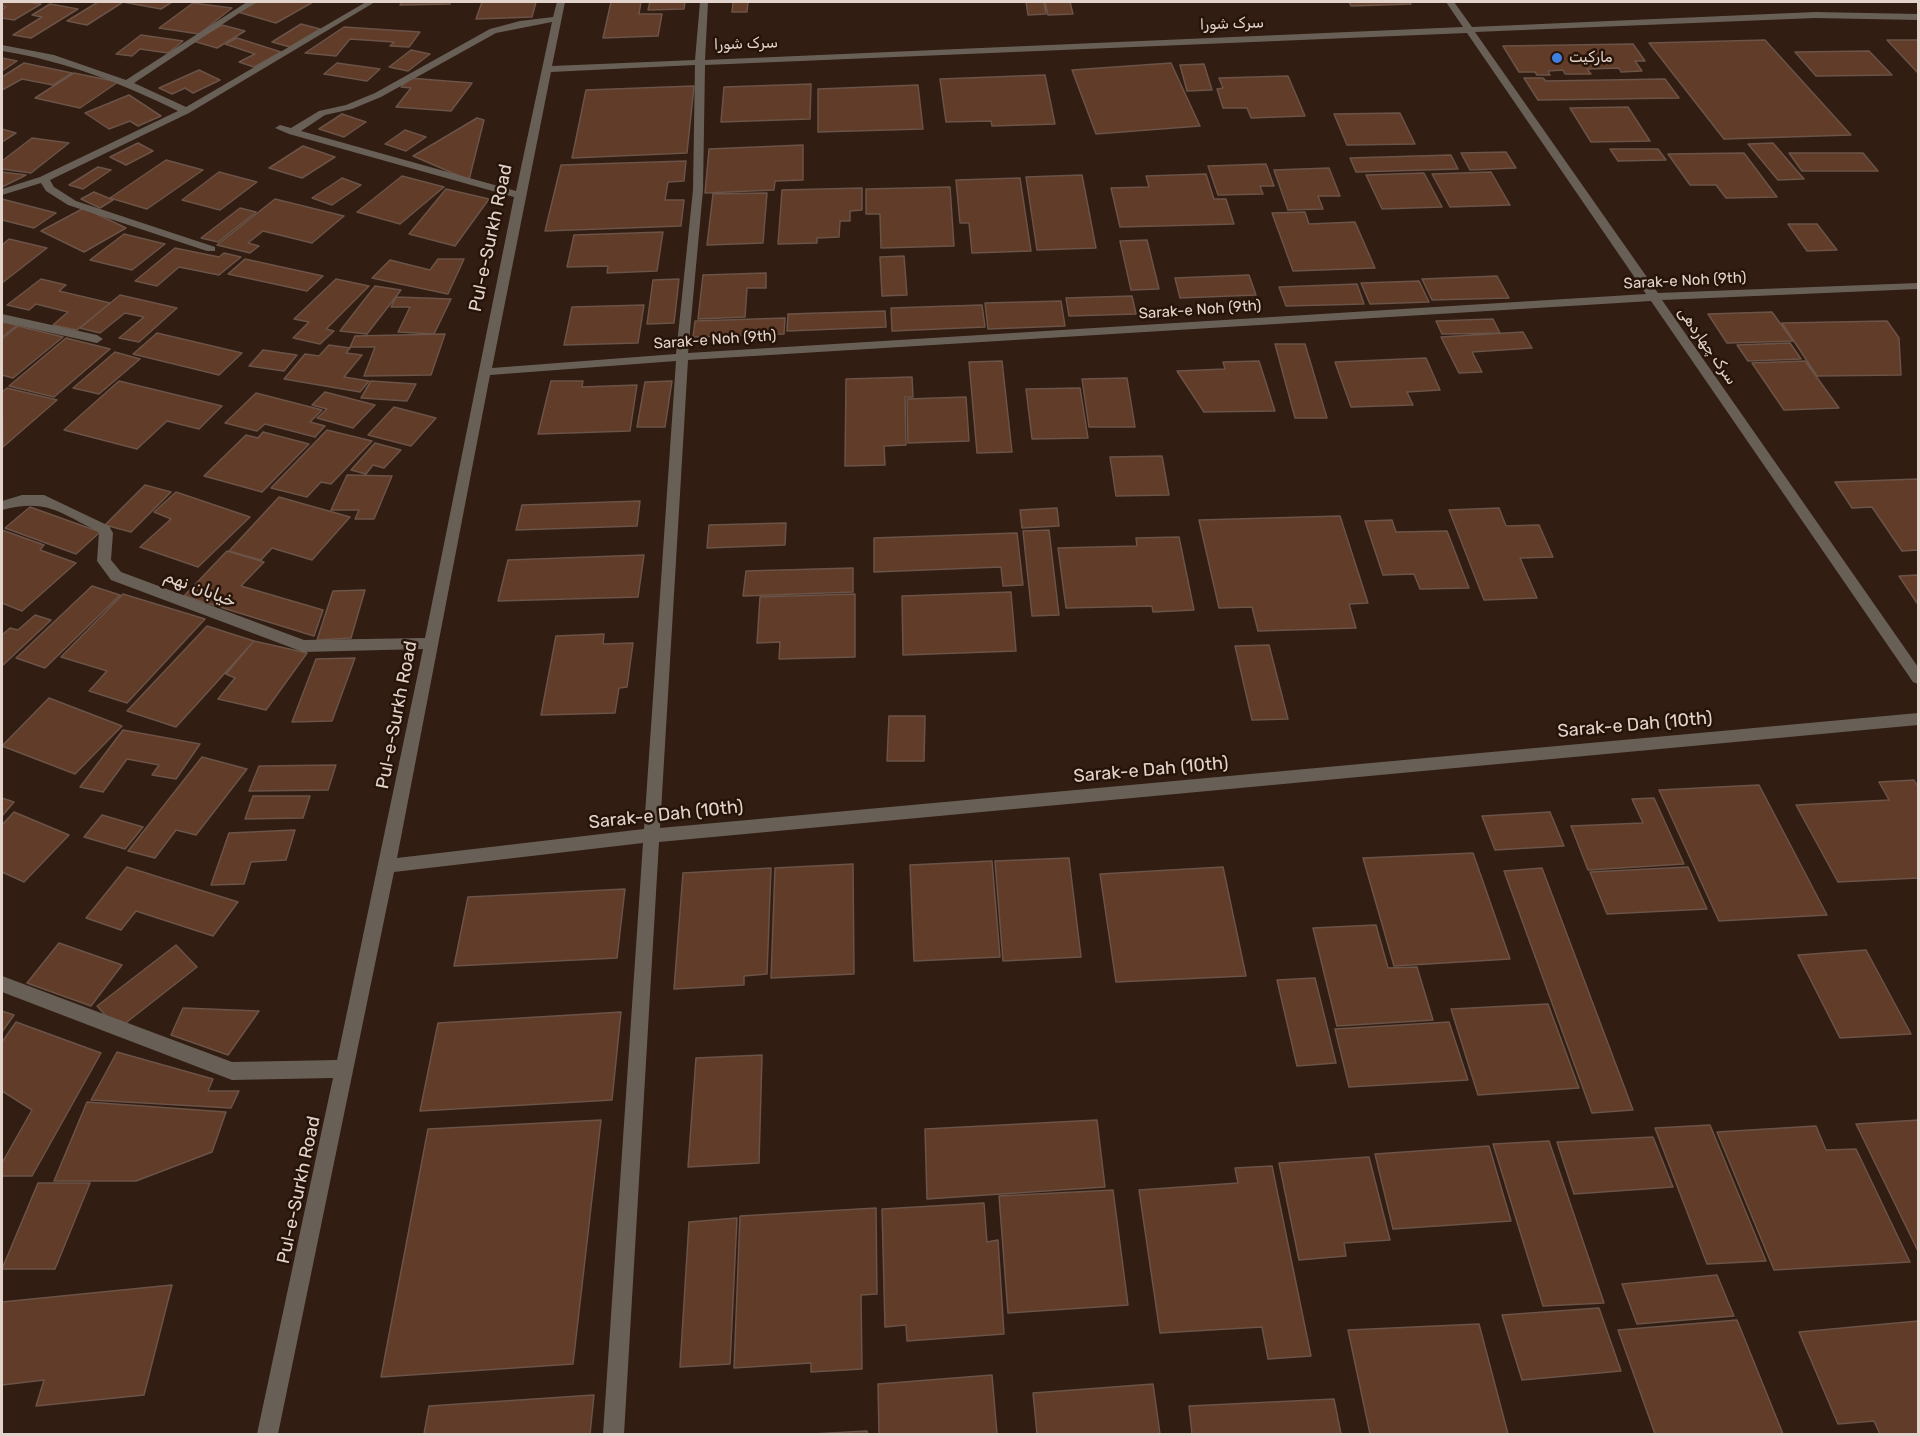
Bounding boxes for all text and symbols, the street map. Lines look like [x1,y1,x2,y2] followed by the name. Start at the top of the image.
[1200,14,1264,34] street label: سرک شورا
[714,34,778,54] street label: سرک شورا
[1569,49,1613,67] place label: مارکیت
[1550,51,1564,65] marker: مارکیت
[465,162,517,314] street label: Pul-e-Surkh Road
[1623,269,1747,293] street label: Sarak-e Noh (9th)
[1138,297,1262,323] street label: Sarak-e Noh (9th)
[1674,304,1740,388] street label: سرک چهاردهی
[653,327,777,353] street label: Sarak-e Noh (9th)
[161,565,239,613] street label: خیابان نهم
[372,639,422,791] street label: Pul-e-Surkh Road
[1557,707,1713,743] street label: Sarak-e Dah (10th)
[1073,752,1229,788] street label: Sarak-e Dah (10th)
[588,796,744,834] street label: Sarak-e Dah (10th)
[273,1114,325,1266] street label: Pul-e-Surkh Road

